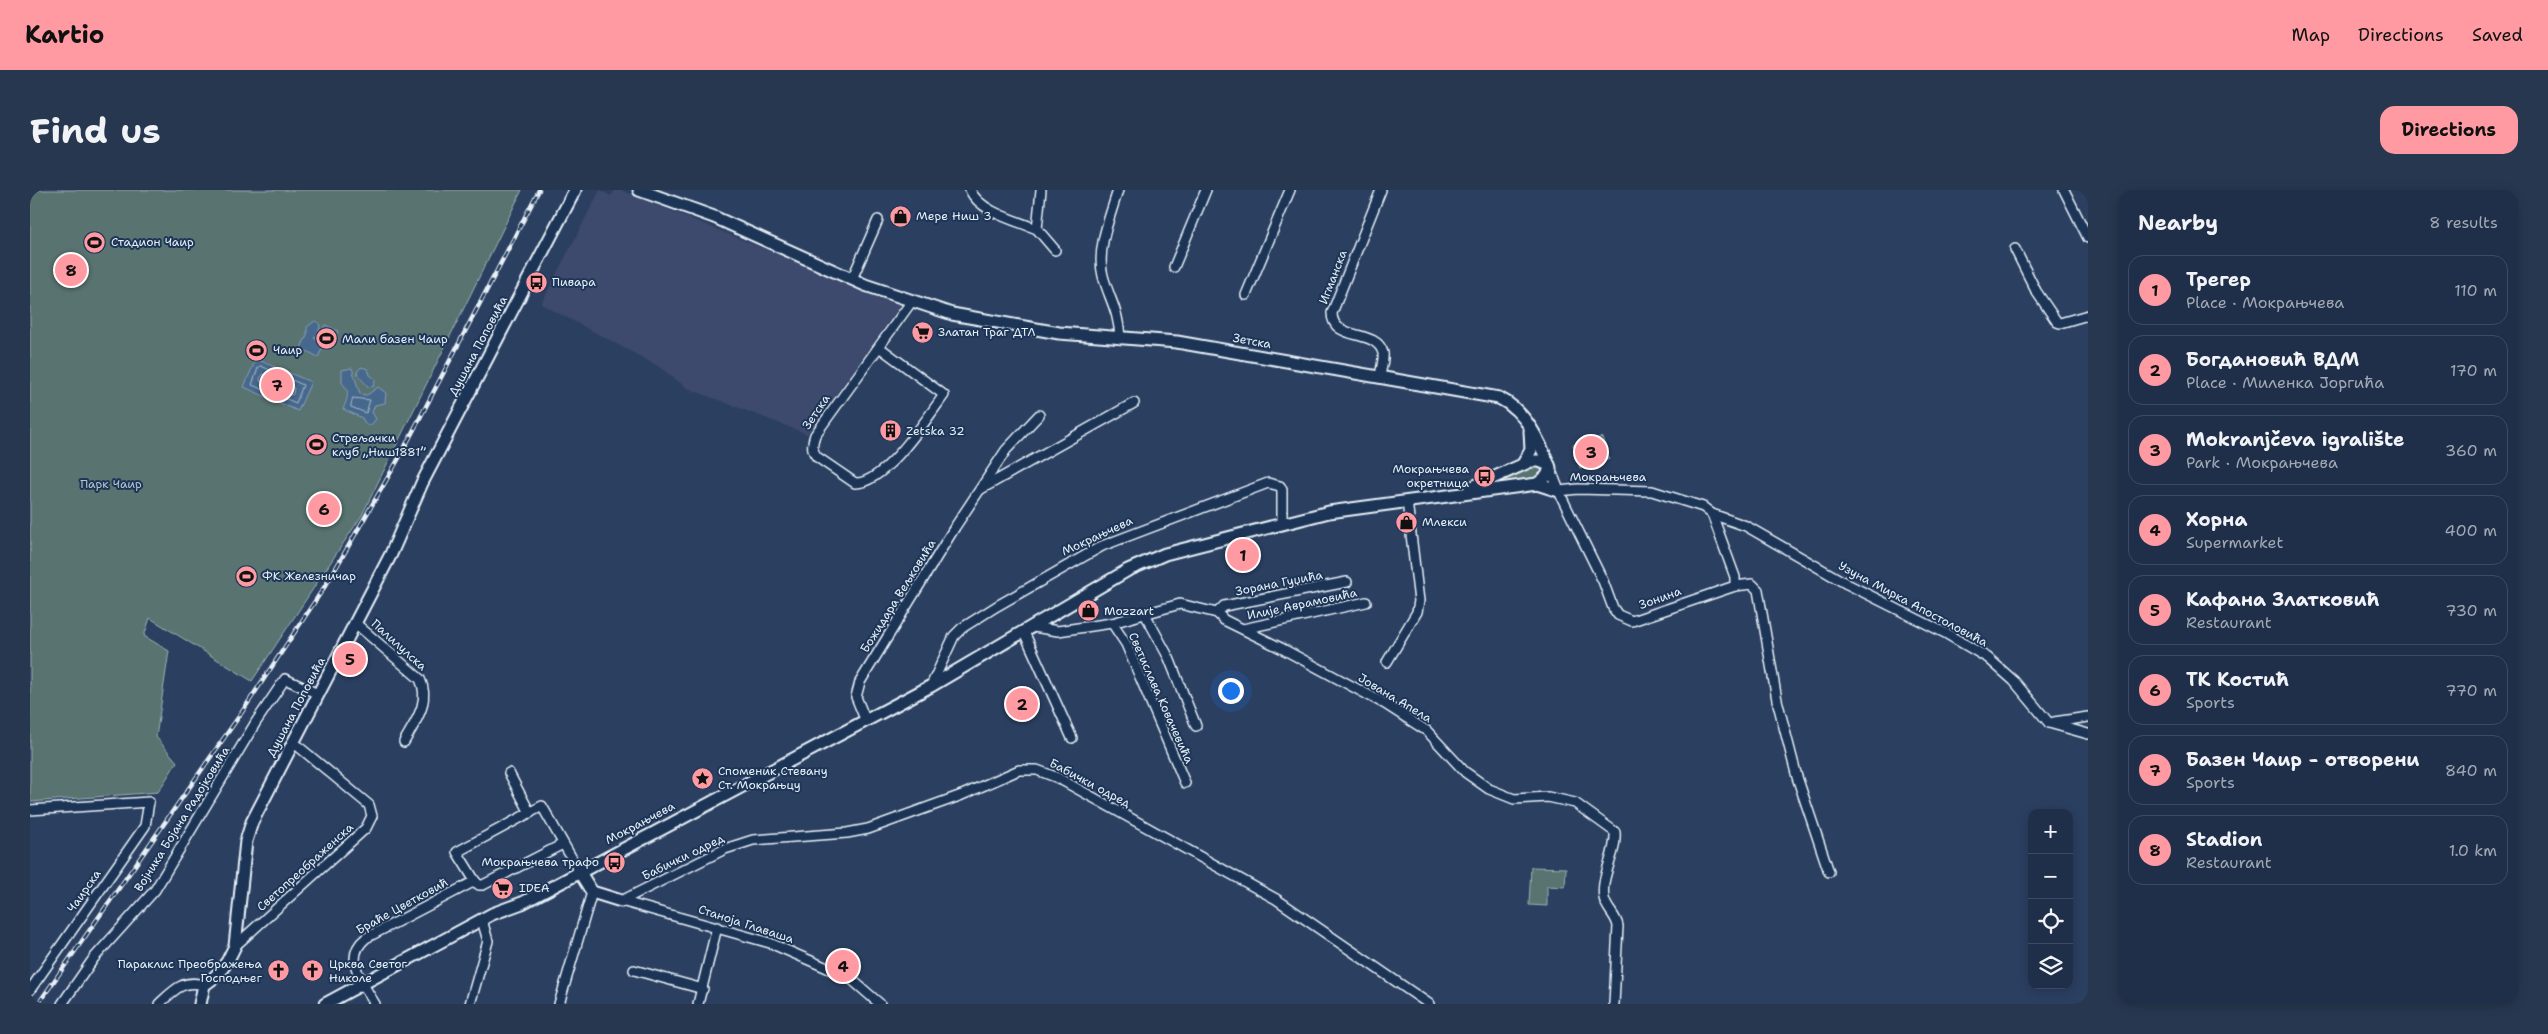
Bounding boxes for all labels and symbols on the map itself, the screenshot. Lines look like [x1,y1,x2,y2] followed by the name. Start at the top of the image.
[888,204,912,228] shop icon: Мере Ниш 3
[916,208,992,224] place label: Мере Ниш 3
[83,230,107,254] sports icon: Стадион Чаир
[111,234,194,250] place label: Стадион Чаир
[1315,247,1351,306] street label: Игманска
[55,251,87,289] pin: 8
[524,270,548,294] bus stop icon: Пивара
[552,274,596,290] place label: Пивара
[445,293,511,399] street label: Душана Поповића
[910,320,934,344] supermarket icon: Златан Траг ДТЛ
[938,324,1035,340] place label: Златан Траг ДТЛ
[314,327,338,351] sports icon: Мали базен Чаир
[1231,330,1273,352] street label: Зетска
[342,331,448,347] place label: Мали базен Чаир
[245,338,269,362] sports icon: Чаир
[273,342,302,358] place label: Чаир
[261,366,293,404] pin: 7
[799,391,834,433] street label: Зетска
[878,419,902,443] building icon: Zetska 32
[906,423,965,439] place label: Zetska 32
[332,430,426,460] place label: Стрељачки клуб „Ниш1881”
[304,433,328,457] sports icon: Стрељачки клуб „Ниш1881”
[1575,433,1607,471] pin: 3
[1392,461,1470,491] place label: Мокрањчева окретница
[1473,464,1497,488] bus stop icon: Мокрањчева окретница
[1570,469,1647,485] street label: Мокрањчева
[80,476,142,492] park label: Парк Чаир
[308,490,340,528] pin: 6
[1394,510,1418,534] shop icon: Млекси
[1059,512,1136,559] street label: Мокрањчева
[1422,514,1467,530] place label: Млекси
[857,536,940,656] street label: Божидара Вељковића
[1227,536,1259,574] pin: 1
[1836,558,1991,650] street label: Узуна Мирка Апостоловића
[234,564,258,588] sports icon: ФК Железничар
[1234,567,1325,599] street label: Зорана Гуџића
[262,568,356,584] place label: ФК Железничар
[1637,583,1684,613] street label: Зонина
[1246,584,1359,623] street label: Илије Аврамовића
[1076,599,1100,623] shop icon: Mozzart
[1104,603,1154,619] place label: Mozzart
[368,616,431,675] street label: Палилулска
[1125,630,1197,767] street label: Светислава Ковачевића
[334,640,366,678] pin: 5
[263,654,329,760] street label: Душана Поповића
[1355,670,1435,727] street label: Јована Апела
[1218,678,1244,704] your location
[1006,685,1038,723] pin: 2
[131,743,234,895] street label: Војника Бојана Радојковића
[1047,755,1134,811] street label: Бабички одред
[718,763,828,793] place label: Споменик Стевану Ст. Мокрањцу
[690,766,714,790] place icon: Споменик Стевану Ст. Мокрањцу
[602,798,678,848] street label: Мокрањчева
[253,819,357,915] street label: Светопреображенска
[639,830,727,884] street label: Бабички одред
[603,850,627,874] bus stop icon: Мокрањчева трафо
[481,854,599,870] place label: Мокрањчева трафо
[63,866,105,916] street label: Чаирска
[353,874,451,938] street label: Браће Цветковић
[491,876,515,900] supermarket icon: IDEA
[519,880,550,896] place label: IDEA
[696,901,796,947] street label: Станоја Главаша
[827,947,859,985] pin: 4
[118,956,263,986] place label: Параклис Преображења Господњег
[329,956,408,986] place label: Црква Светог Николе
[266,959,290,983] church icon: Параклис Преображења Господњег
[301,959,325,983] church icon: Црква Светог Николе

